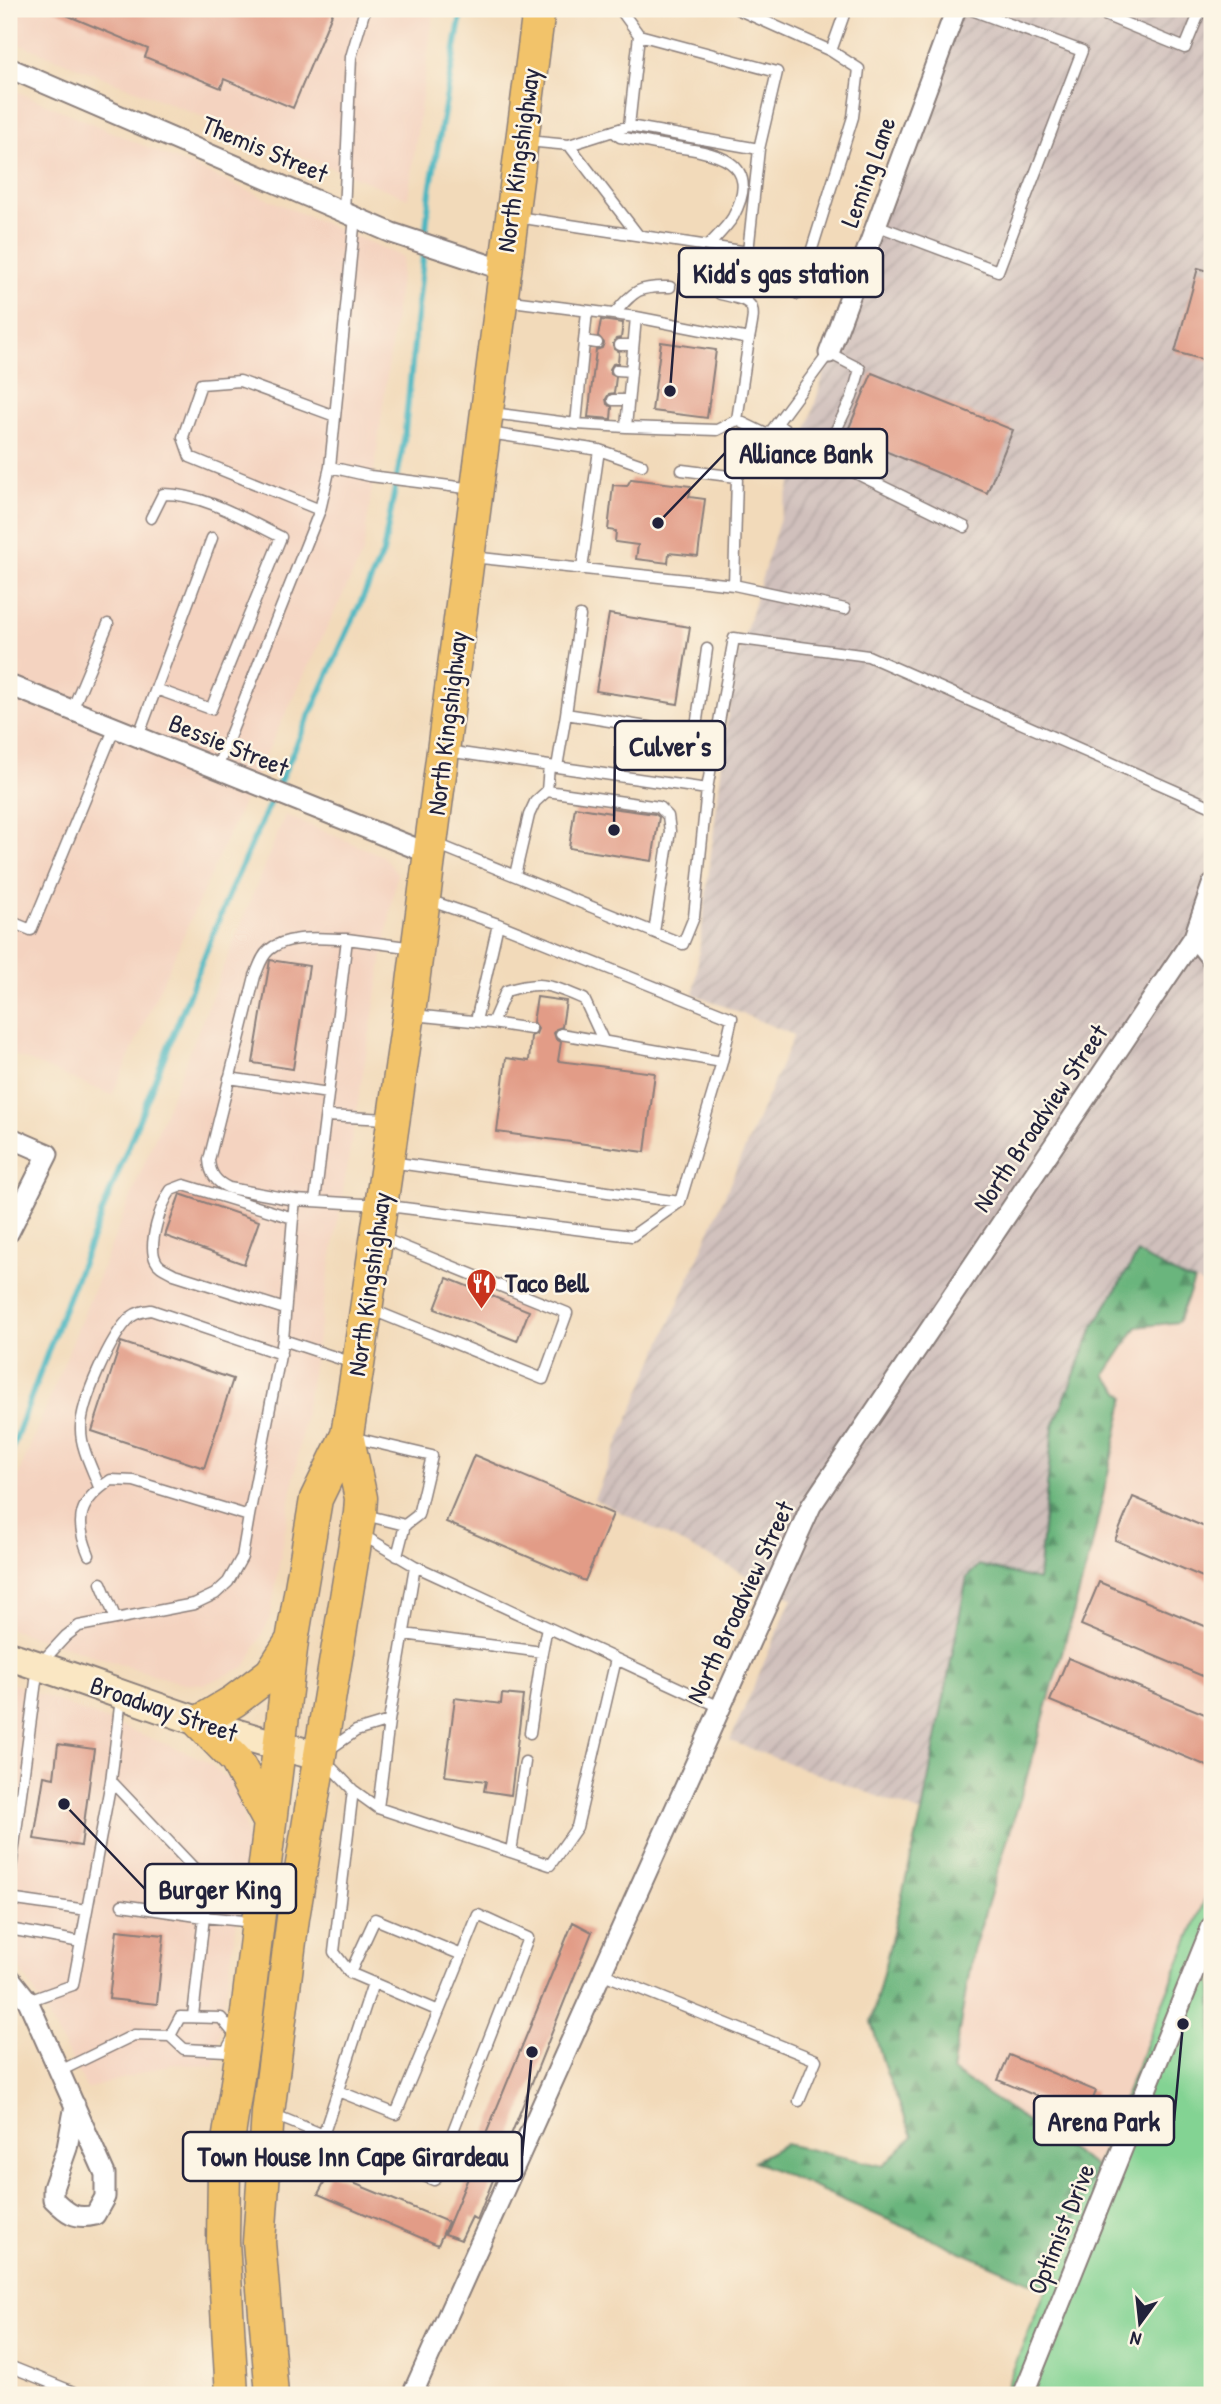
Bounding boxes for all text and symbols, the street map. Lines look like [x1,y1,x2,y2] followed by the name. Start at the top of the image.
[487,66,548,254] street label: North Kingshighway
[197,106,334,191] street label: Themis Street
[831,112,904,232] street label: Leming Lane
[679,248,883,297] callout: Kidd's gas station
[693,254,869,293] text: Kidd's gas station
[725,429,887,478] callout: Alliance Bank
[739,434,873,472] text: Alliance Bank
[418,629,475,817] street label: North Kingshighway
[164,705,295,785] street label: Bessie Street
[615,721,725,770] callout: Culver's
[629,727,711,765] text: Culver's
[964,1016,1116,1218] street label: North Broadview Street
[338,1190,399,1378] street label: North Kingshighway
[504,1265,589,1300] place label: Taco Bell
[465,1266,499,1310] restaurant icon: Taco Bell
[677,1494,802,1709] street label: North Broadview Street
[86,1667,244,1750] street label: Broadway Street
[145,1864,296,1913] callout: Burger King
[158,1870,282,1909] text: Burger King
[1034,2096,1174,2145] callout: Arena Park
[1048,2102,1161,2140] text: Arena Park
[183,2132,522,2181] callout: Town House Inn Cape Girardeau
[196,2137,509,2176] text: Town House Inn Cape Girardeau
[1019,2158,1103,2299] street label: Optimist Drive
[1106,2288,1176,2358] north arrow
[1127,2326,1144,2353] text: N

